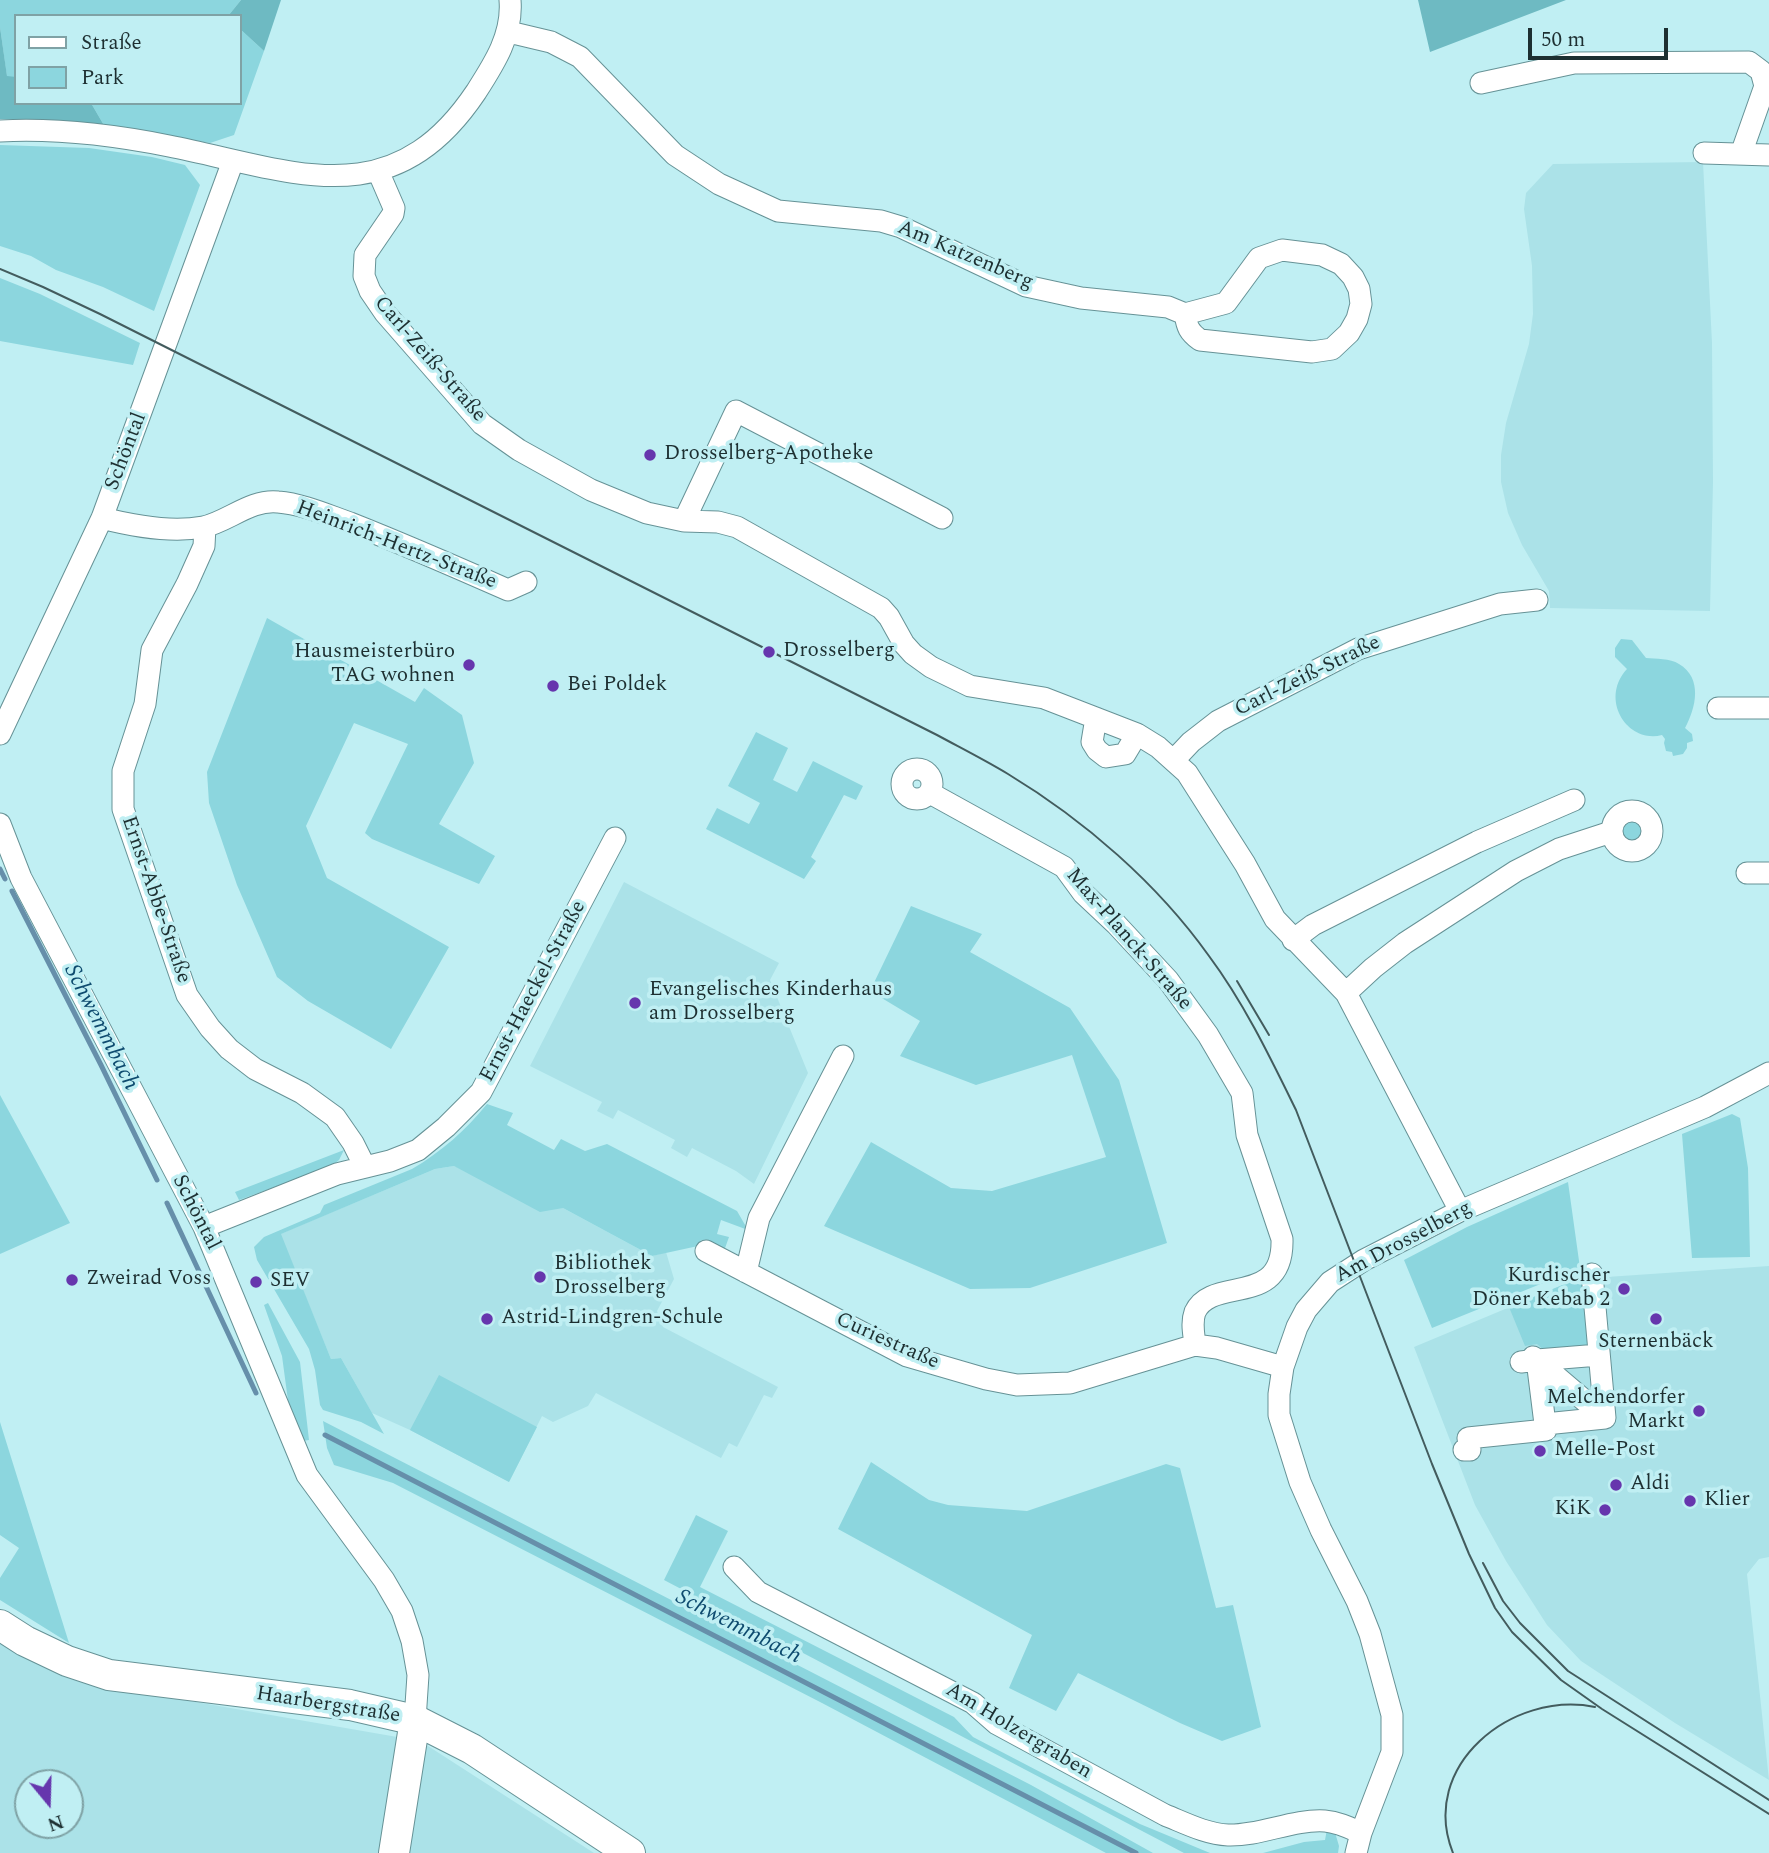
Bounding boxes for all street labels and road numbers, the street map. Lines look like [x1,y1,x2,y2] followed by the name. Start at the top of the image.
[893,216,1037,296] street label: Am Katzenberg
[367,292,491,428] street label: Carl-Zeiß-Straße
[101,410,153,494] street label: Schöntal
[292,496,500,596] street label: Heinrich-Hertz-Straße
[1231,631,1385,723] street label: Carl-Zeiß-Straße
[115,813,195,987] street label: Ernst-Abbe-Straße
[1059,864,1197,1016] street label: Max-Planck-Straße
[476,897,592,1087] street label: Ernst-Haeckel-Straße
[165,1171,225,1255] street label: Schöntal
[1331,1196,1477,1290] street label: Am Drosselberg
[832,1308,942,1376] street label: Curiestraße
[940,1678,1096,1786] street label: Am Holzergraben
[254,1682,402,1730] street label: Haarbergstraße

